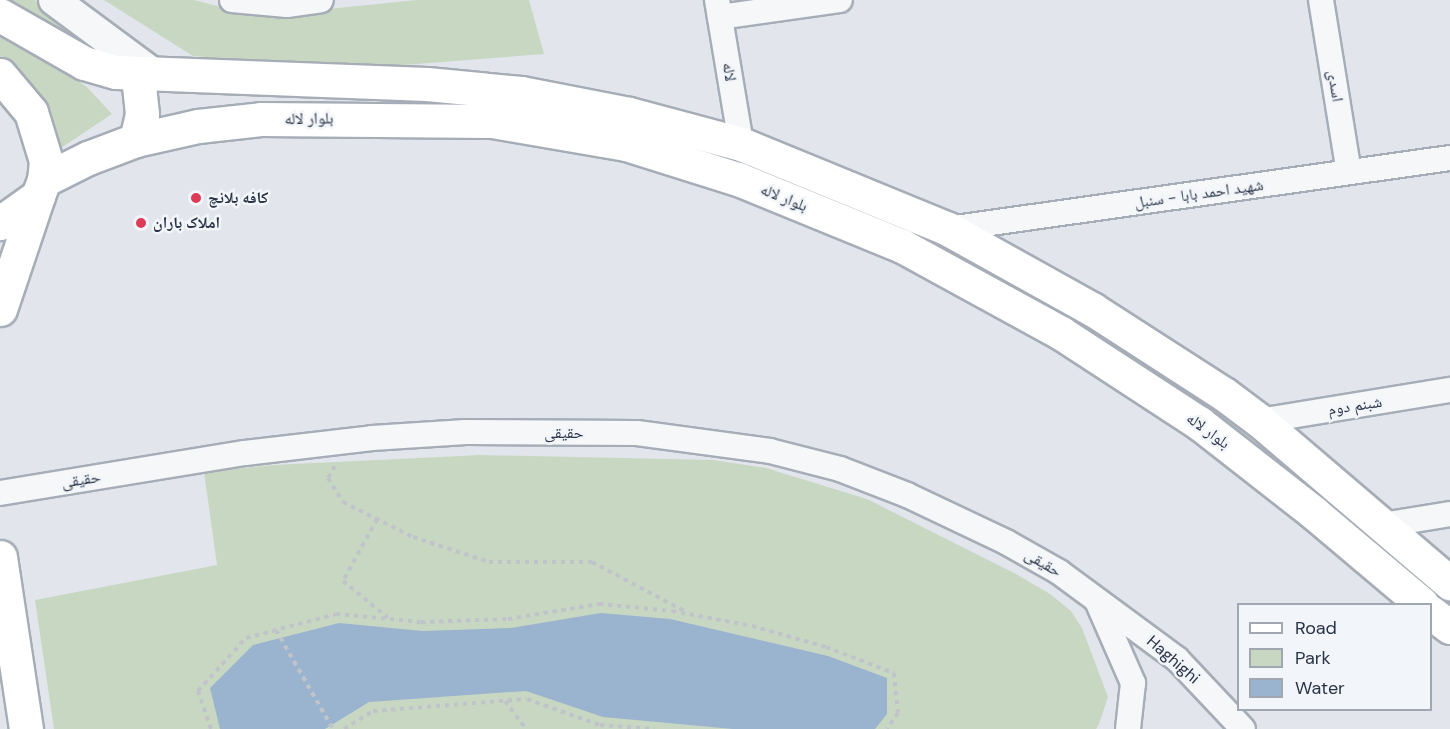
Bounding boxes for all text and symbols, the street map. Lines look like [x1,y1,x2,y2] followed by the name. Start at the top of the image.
[718,61,740,83] street label: لاله
[1323,69,1347,103] street label: اسدی
[284,109,334,129] street label: بلوار لاله
[1133,175,1265,213] street label: شهید احمد بابا - سنبل
[758,180,810,216] street label: بلوار لاله
[208,188,268,208] place label: کافه بلانچ
[189,191,203,205] marker: کافه بلانچ
[153,213,220,233] place label: املاک باران
[134,216,148,230] marker: املاک باران
[1327,392,1383,420] street label: شبنم دوم
[1183,409,1233,453] street label: بلوار لاله
[544,423,584,443] street label: حقیقی
[60,467,102,493] street label: حقیقی
[1021,545,1065,581] street label: حقیقی
[1237,603,1432,711] legend
[1295,616,1337,640] text: Road
[1143,632,1203,688] street label: Haghighi
[1295,646,1331,670] text: Park
[1295,676,1345,700] text: Water

